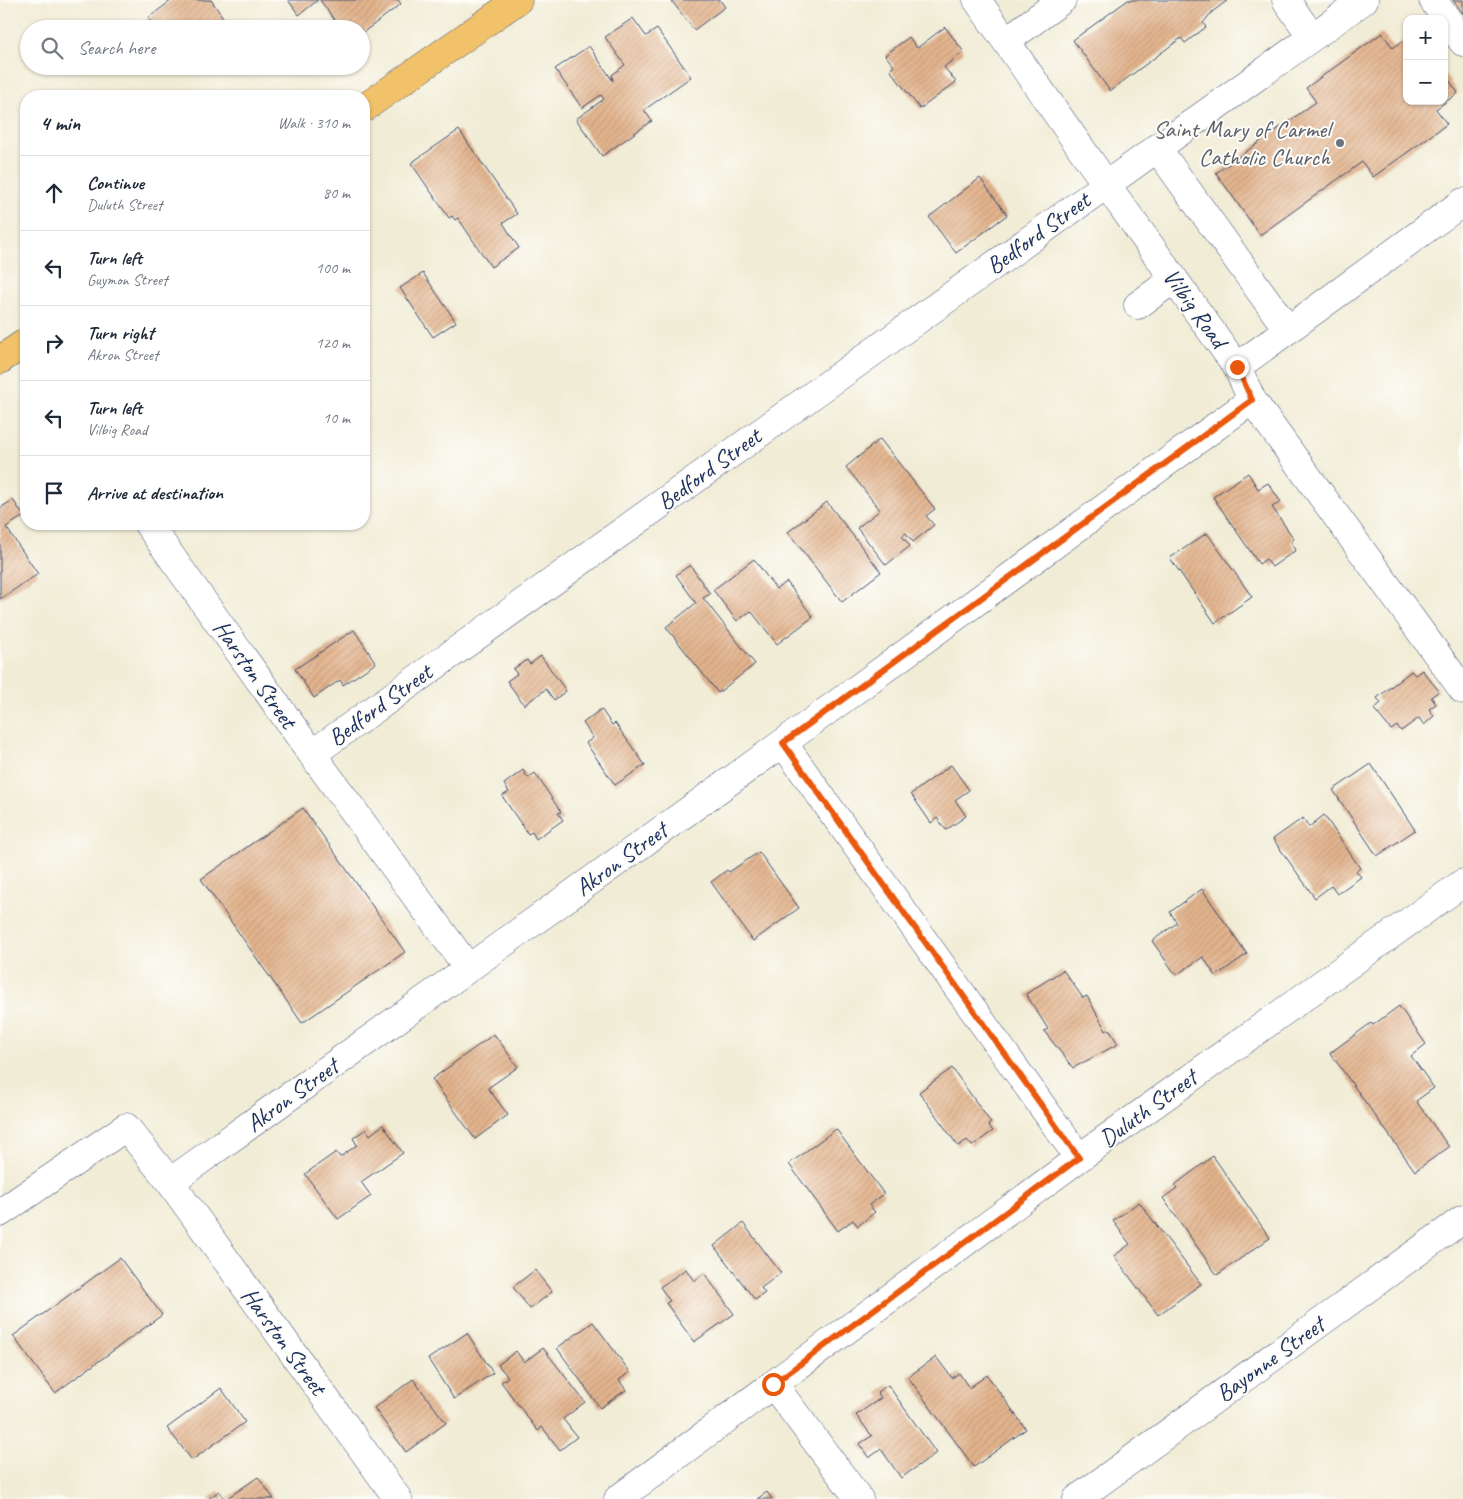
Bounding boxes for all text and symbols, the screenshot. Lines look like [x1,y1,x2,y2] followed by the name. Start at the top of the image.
[1403,15,1448,105] map controls
[1403,15,1448,60] button: +
[20,20,370,75] search box
[38,34,66,62] icon: search
[78,36,155,60] text: Search here
[1403,60,1448,105] button: −
[40,110,80,136] text: 4 min
[278,113,350,133] text: Walk · 310 m
[1153,114,1334,172] place label: Saint Mary of Carmel Catholic Church
[1334,137,1346,149] marker: Saint Mary of Carmel Catholic Church
[87,171,144,195] text: Continue
[40,179,68,207] icon: ahead
[323,183,350,203] text: 80 m
[980,184,1097,281] street label: Bedford Street
[87,195,162,215] text: Duluth Street
[87,246,142,270] text: Turn left
[40,254,68,282] icon: left
[316,258,350,278] text: 100 m
[1156,263,1236,356] street label: Vilbig Road
[87,270,168,290] text: Guymon Street
[87,321,154,345] text: Turn right
[40,329,68,357] icon: right
[316,333,350,353] text: 120 m
[87,345,158,365] text: Akron Street
[1226,356,1249,379] route end
[87,396,142,420] text: Turn left
[40,404,68,432] icon: left
[323,408,350,428] text: 10 m
[87,420,147,440] text: Vilbig Road
[651,420,768,517] street label: Bedford Street
[40,479,68,507] icon: arrive
[87,481,223,505] text: Arrive at destination
[207,614,304,736] street label: Harston Street
[322,656,439,753] street label: Bedford Street
[569,814,675,903] street label: Akron Street
[240,1050,346,1139] street label: Akron Street
[1094,1061,1205,1153] street label: Duluth Street
[235,1281,334,1402] street label: Harston Street
[1210,1308,1333,1408] street label: Bayonne Street
[762,1373,785,1396] route start

